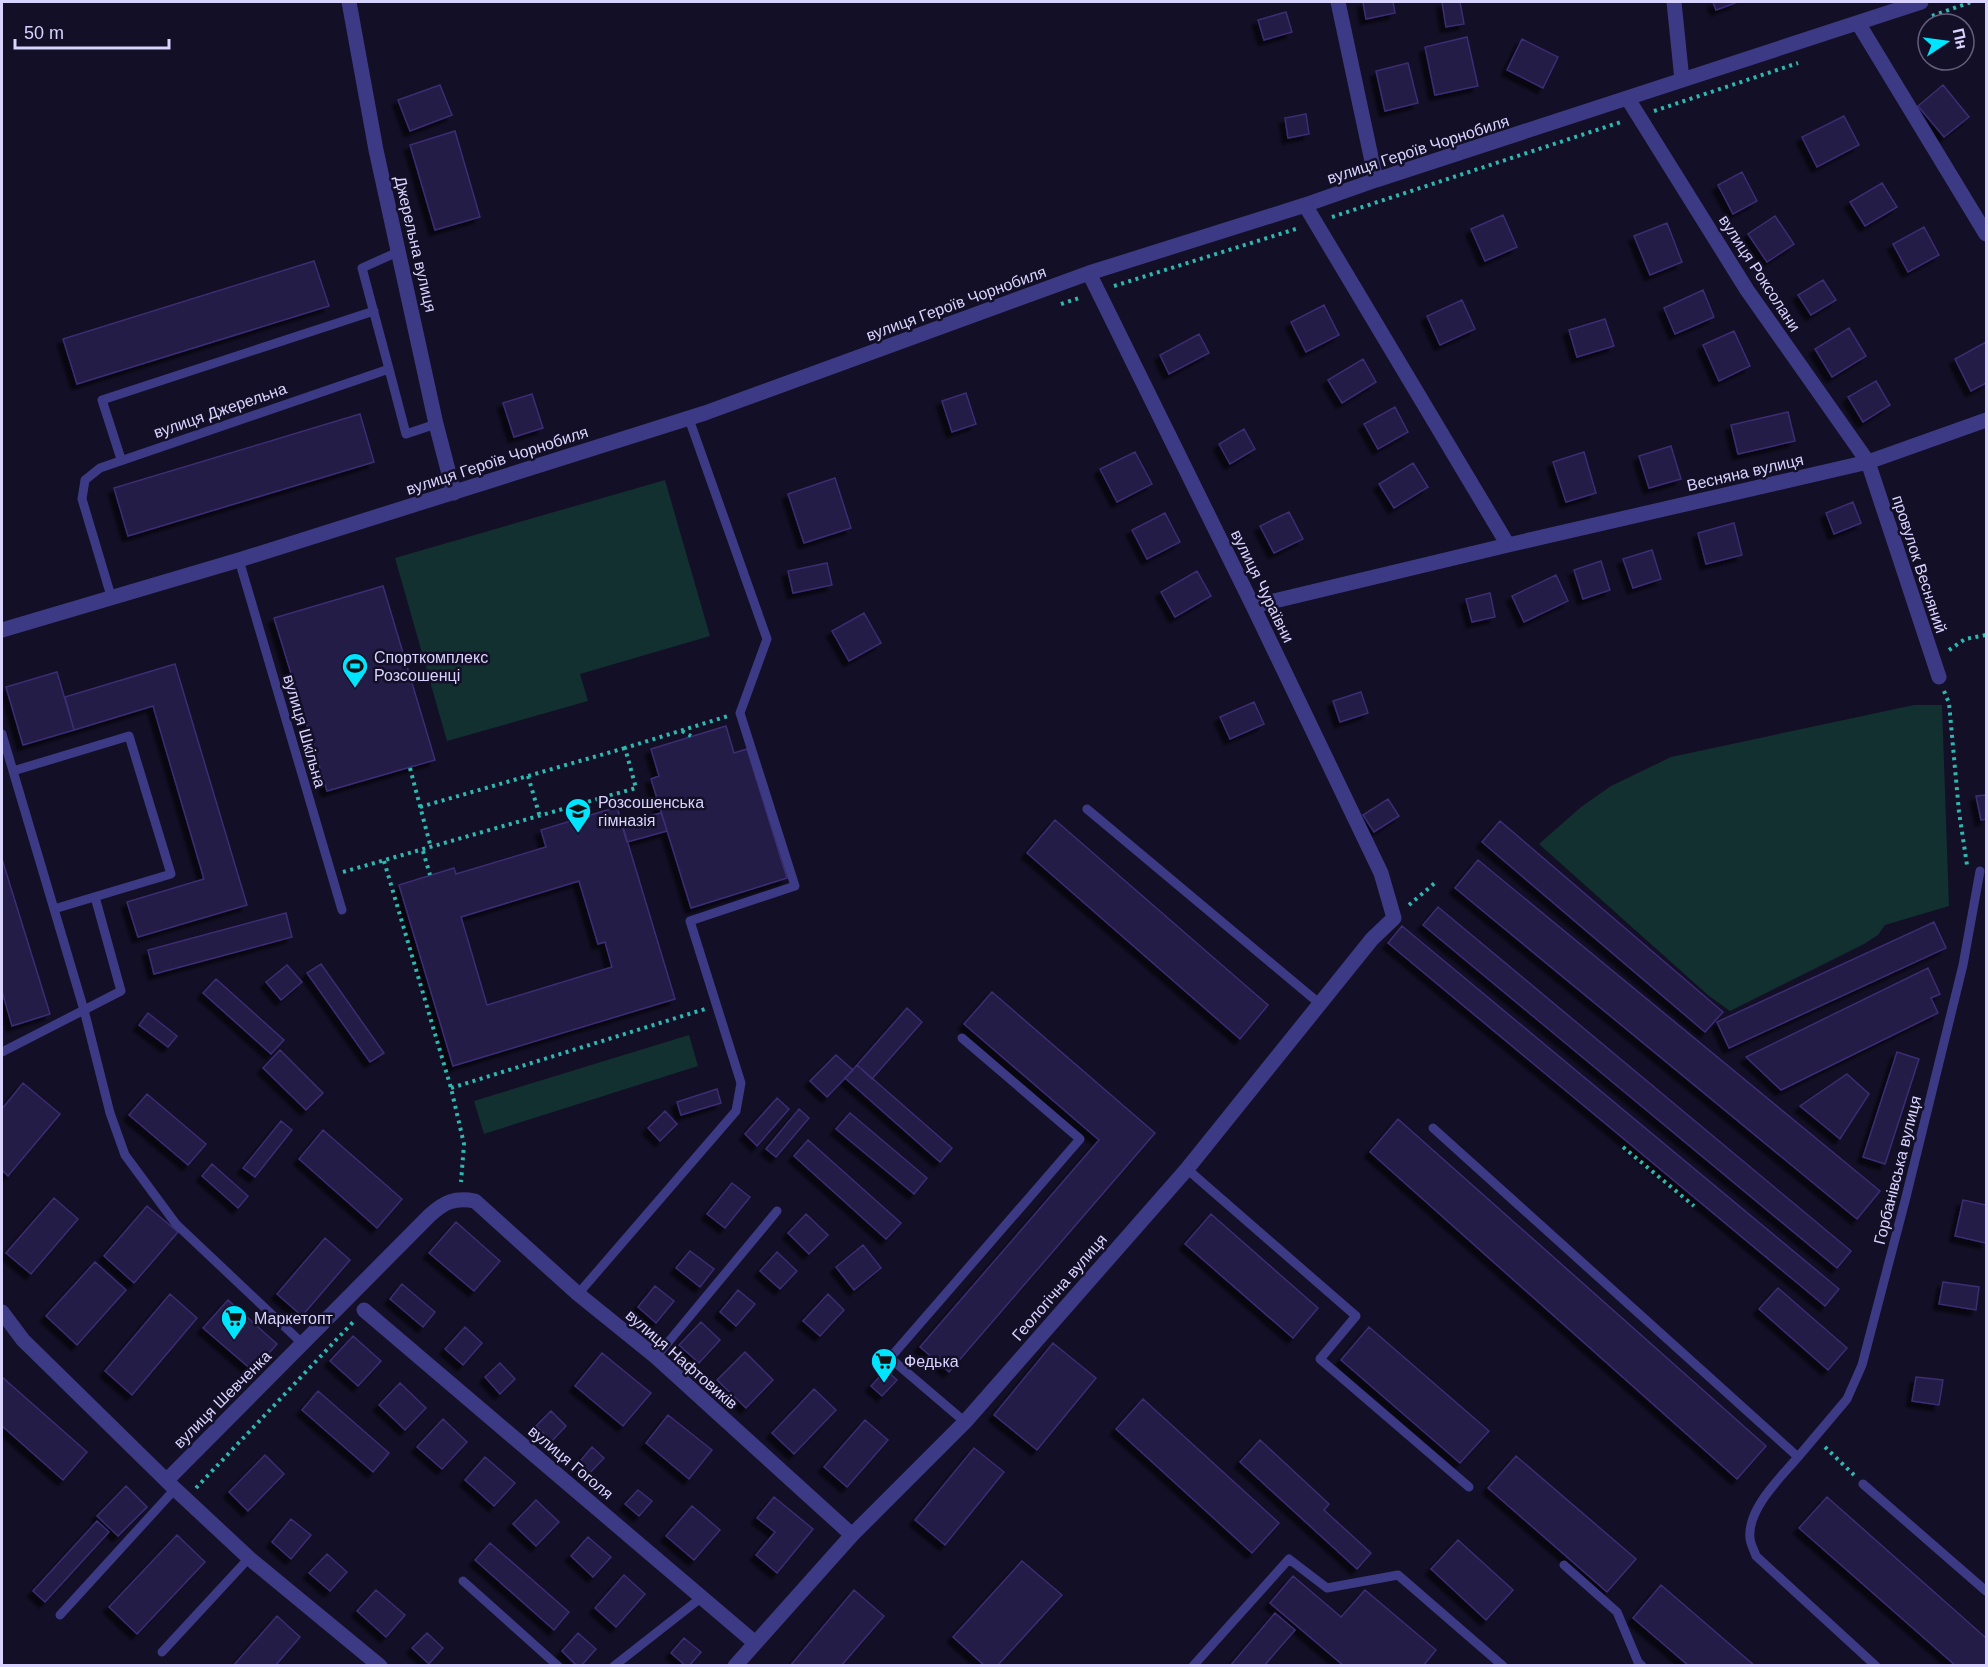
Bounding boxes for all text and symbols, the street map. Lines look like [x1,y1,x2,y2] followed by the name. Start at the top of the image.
[15,12,170,50] scale bar
[1916,12,1976,72] north arrow
[24,23,64,43] text: 50 m
[1949,27,1971,51] text: Пн
[1325,112,1511,187] street label: вулиця Героїв Чорнобиля
[392,174,439,314] street label: Джерельна вулиця
[1716,212,1804,335] street label: вулиця Роксолани
[864,263,1049,344] street label: вулиця Героїв Чорнобиля
[151,380,289,441] street label: вулиця Джерельна
[404,423,590,498] street label: вулиця Героїв Чорнобиля
[1685,451,1805,494] street label: Весняна вулиця
[1889,493,1950,635] street label: провулок Весняний
[1228,527,1297,645] street label: вулиця Чураївни
[374,649,488,684] place label: Спорткомплекс Розсошенці
[340,651,370,689] sports icon: Спорткомплекс Розсошенці
[280,673,329,790] street label: вулиця Шкільна
[598,794,704,829] place label: Розсошенська гімназія
[563,796,593,834] school or university icon: Розсошенська гімназія
[1871,1094,1924,1246] street label: Горбанівська вулиця
[1009,1231,1110,1344] street label: Геологічна вулиця
[219,1303,249,1341] supermarket icon: Маркетопт
[622,1306,741,1412] street label: вулиця Нафтовиків
[254,1310,334,1327] place label: Маркетопт
[869,1346,899,1384] supermarket icon: Федька
[170,1347,274,1451] street label: вулиця Шевченка
[904,1353,959,1370] place label: Федька
[525,1422,616,1503] street label: вулиця Гоголя

